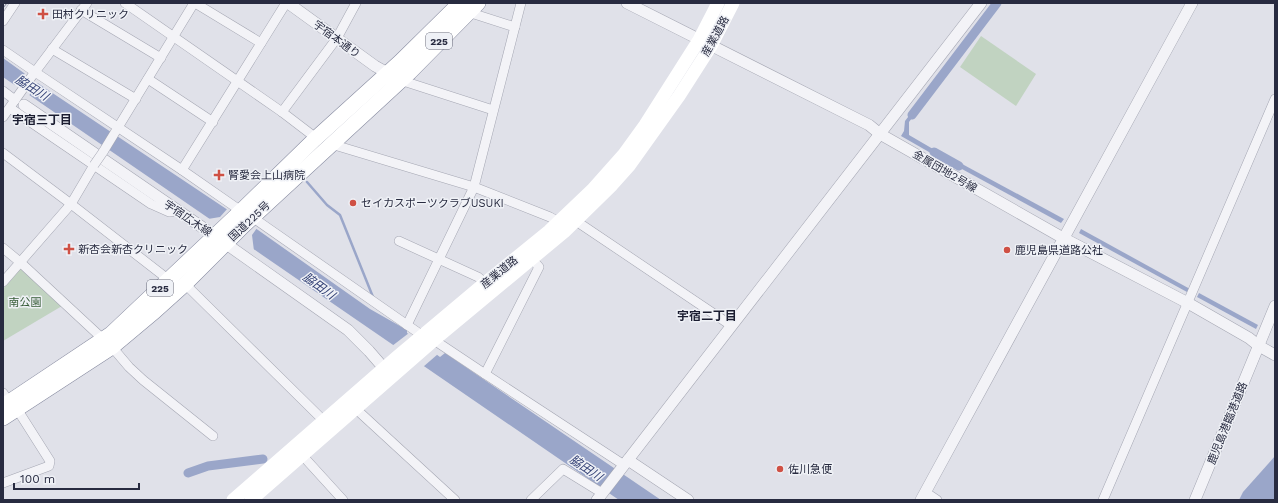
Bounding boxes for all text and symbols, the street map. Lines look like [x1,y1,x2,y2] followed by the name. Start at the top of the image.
[37,8,49,20] marker: 田村クリニック
[52,8,129,21] place label: 田村クリニック
[699,14,732,59] street label: 産業道路
[311,18,363,61] street label: 宇宿本通り
[426,33,452,49] road number: 225
[13,73,53,105] water label: 脇田川
[12,113,72,127] district label: 宇宿三丁目
[910,148,979,195] street label: 金属団地2号線
[213,169,225,181] marker: 腎愛会上山病院
[228,169,305,182] place label: 腎愛会上山病院
[361,197,504,210] place label: セイカスポーツクラブUSUKI
[161,198,214,239] street label: 宇宿広木線
[348,198,358,208] marker: セイカスポーツクラブUSUKI
[226,199,273,244] street label: 国道225号
[63,243,75,255] marker: 新杏会新杏クリニック
[78,243,188,256] place label: 新杏会新杏クリニック
[1015,244,1103,257] place label: 鹿児島県道路公社
[1002,245,1012,255] marker: 鹿児島県道路公社
[478,253,521,291] street label: 産業道路
[300,270,339,303] water label: 脇田川
[147,280,173,296] road number: 225
[9,296,42,309] park label: 南公園
[677,309,737,323] district label: 宇宿二丁目
[1205,380,1250,466] street label: 鹿児島港臨港道路
[567,452,606,485] water label: 脇田川
[788,463,833,476] place label: 佐川急便
[775,464,785,474] marker: 佐川急便
[14,465,139,491] scale bar
[20,472,55,486] text: 100 m

